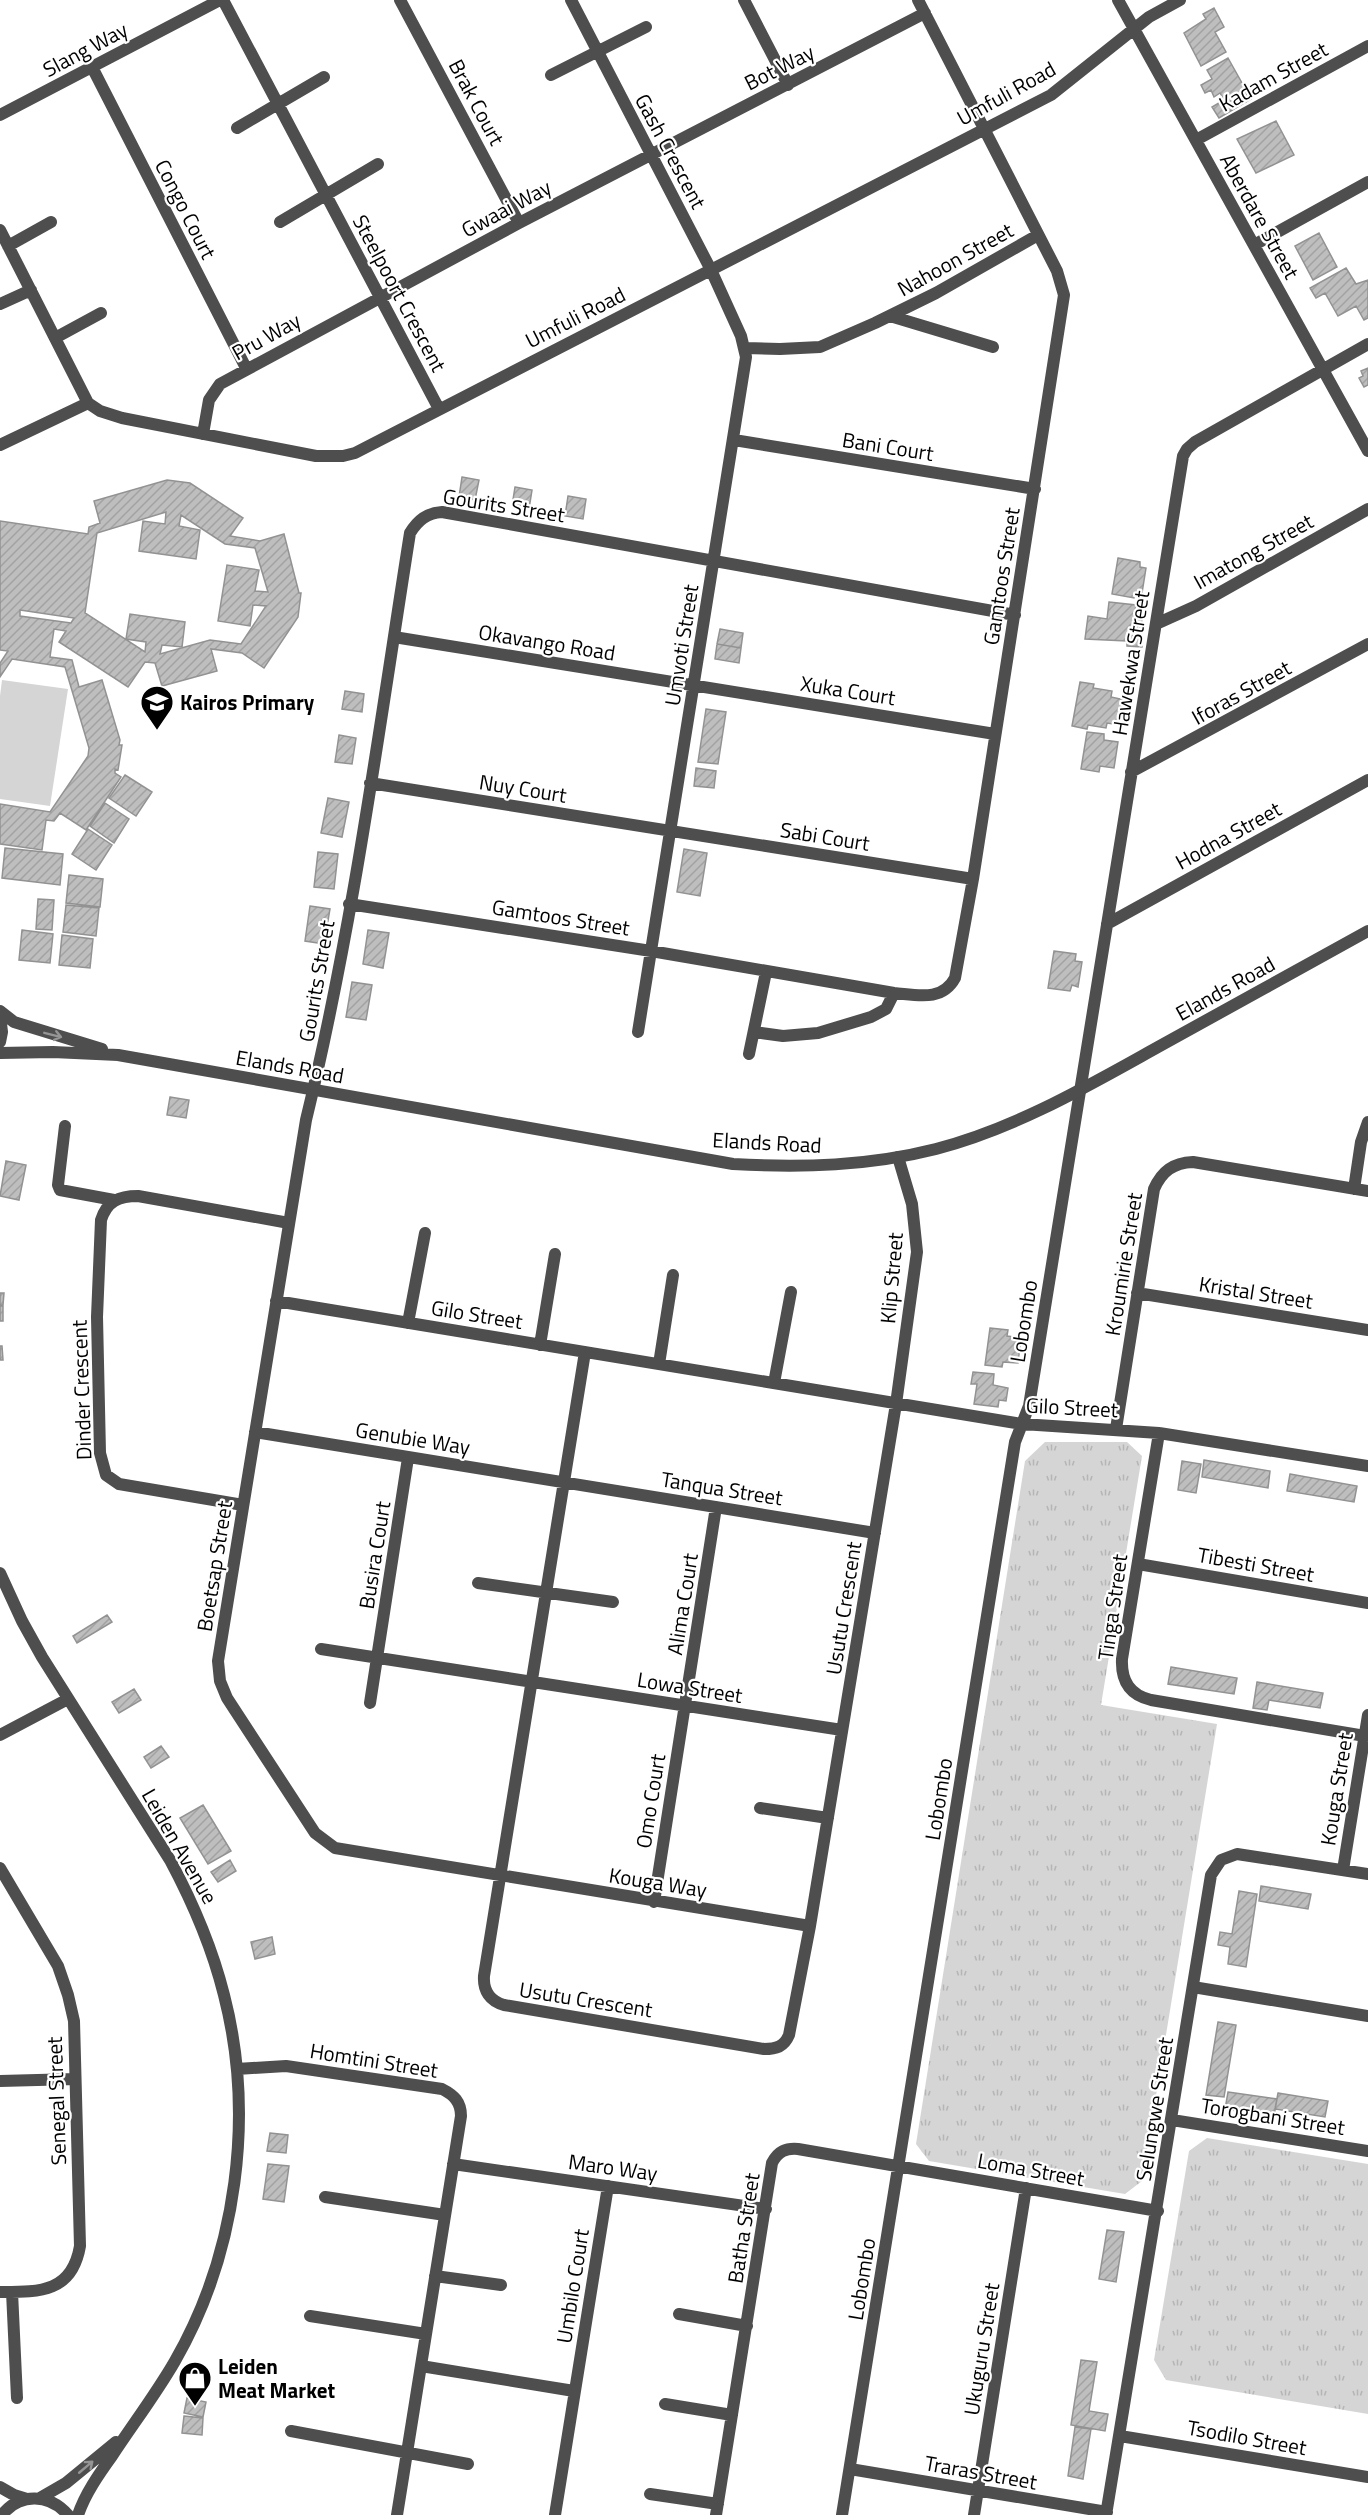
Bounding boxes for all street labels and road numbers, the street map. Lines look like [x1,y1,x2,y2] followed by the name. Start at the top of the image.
[37,13,133,85] street label: Slang Way
[1213,33,1334,119] street label: Kadam Street
[738,36,820,98] street label: Bot Way
[441,53,513,151] street label: Brak Court
[951,53,1061,133] street label: Umfuli Road
[627,88,715,215] street label: Gash Crescent
[1212,147,1308,285] street label: Aberdare Street
[147,154,225,265] street label: Congo Court
[455,171,557,245] street label: Gwaai Way
[345,209,455,378] street label: Steelpoort Crescent
[891,214,1019,304] street label: Nahoon Street
[519,278,631,356] street label: Umfuli Road
[226,304,306,368] street label: Pru Way
[840,423,937,469] street label: Bani Court
[441,480,568,531] street label: Gourits Street
[974,504,1028,647] street label: Gamtoos Street
[1187,505,1319,597] street label: Imatong Street
[656,581,706,708] street label: Umvoti Street
[1103,588,1157,738] street label: Hawekwa Street
[476,615,618,669] street label: Okavango Road
[1185,651,1297,732] street label: Iforas Street
[798,667,898,713] street label: Xuka Court
[477,765,570,811] street label: Nuy Court
[1169,792,1287,877] street label: Hodna Street
[778,813,873,859] street label: Sabi Court
[490,890,633,944] street label: Gamtoos Street
[290,917,343,1044] street label: Gourits Street
[1169,948,1281,1028] street label: Elands Road
[233,1041,347,1091] street label: Elands Road
[712,1123,822,1161] street label: Elands Road
[1096,1189,1150,1338] street label: Kroumirie Street
[871,1231,911,1325] street label: Klip Street
[1197,1267,1316,1317] street label: Kristal Street
[1001,1278,1045,1364] street label: Lobombo
[429,1291,526,1337] street label: Gilo Street
[63,1319,99,1461] street label: Dinder Crescent
[1025,1389,1120,1425] street label: Gilo Street
[353,1413,473,1463] street label: Genubie Way
[659,1463,786,1513] street label: Tanqua Street
[188,1498,240,1634] street label: Boetsap Street
[350,1498,398,1611] street label: Busira Court
[817,1538,869,1677] street label: Usutu Crescent
[1195,1538,1317,1590] street label: Tibesti Street
[658,1550,706,1657] street label: Alima Court
[1089,1551,1135,1662] street label: Tinga Street
[635,1663,746,1711] street label: Lowa Street
[1311,1730,1361,1848] street label: Kouga Street
[627,1751,673,1851] street label: Omo Court
[916,1756,960,1842] street label: Lobombo
[134,1782,226,1910] street label: Leiden Avenue
[607,1858,709,1906] street label: Kouga Way
[517,1973,656,2025] street label: Usutu Crescent
[308,2034,441,2086] street label: Homtini Street
[1127,2034,1181,2183] street label: Selungwe Street
[38,2035,74,2166] street label: Senegal Street
[1199,2089,1348,2143] street label: Torogbani Street
[975,2144,1088,2194] street label: Loma Street
[566,2145,660,2189] street label: Maro Way
[718,2170,768,2286] street label: Batha Street
[547,2226,597,2345] street label: Umbilo Court
[839,2236,883,2322] street label: Lobombo
[955,2280,1007,2418] street label: Ukuguru Street
[1185,2411,1310,2463] street label: Tsodilo Street
[922,2446,1040,2498] street label: Traras Street

